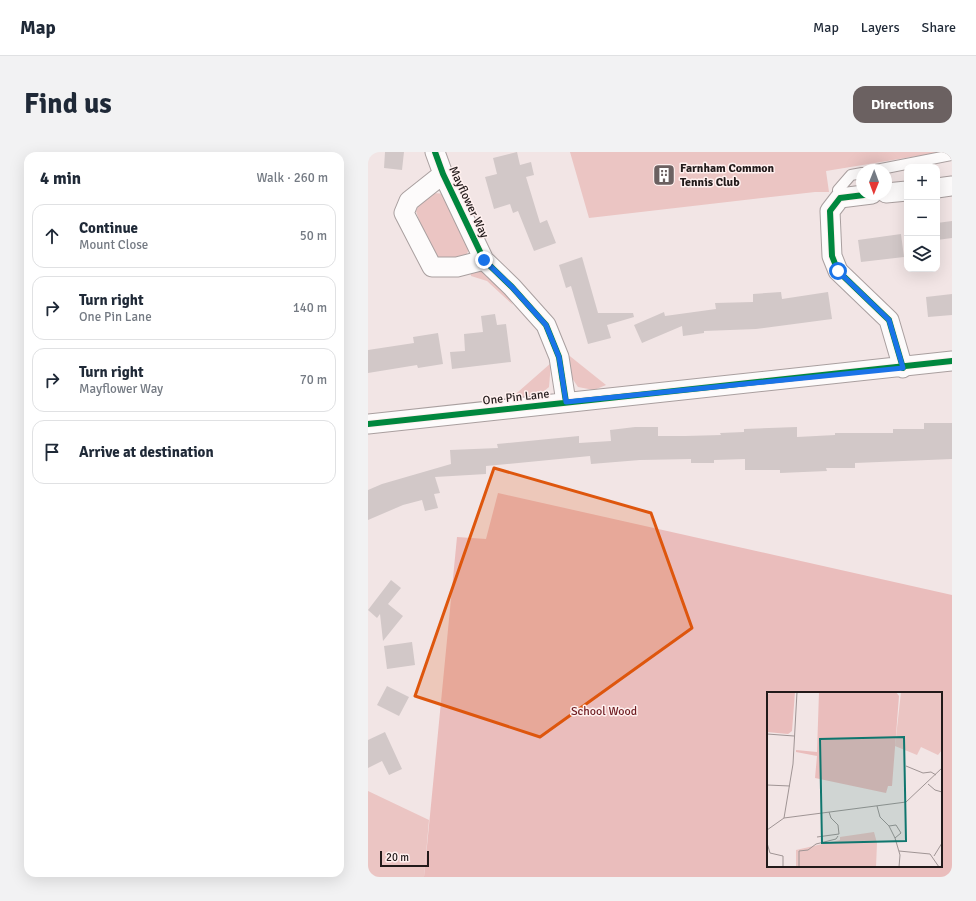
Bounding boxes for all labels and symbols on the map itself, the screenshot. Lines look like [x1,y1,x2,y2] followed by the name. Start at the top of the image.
[680,161,775,190] place label: Farnham Common Tennis Club
[651,162,677,188] building icon: Farnham Common Tennis Club
[445,164,492,241] street label: Mayflower Way
[856,164,892,200] north arrow
[475,251,493,269] route end
[829,262,847,280] route start
[482,387,550,408] street label: One Pin Lane
[767,692,942,867] inset map
[571,704,637,719] park label: School Wood
[380,849,429,868] scale bar

